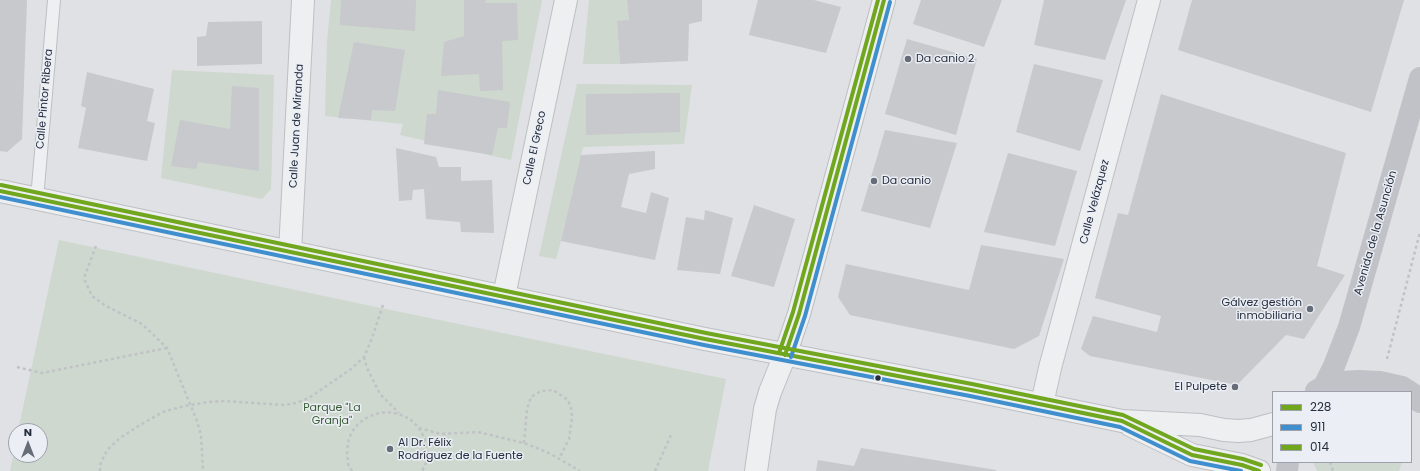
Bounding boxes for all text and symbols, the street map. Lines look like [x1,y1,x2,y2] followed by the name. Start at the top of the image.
[34,48,56,150] street label: Calle Pintor Ribera
[916,52,974,66] place label: Da canio 2
[903,54,913,64] marker: Da canio 2
[287,64,307,188] street label: Calle Juan de Miranda
[521,110,549,186] street label: Calle El Greco
[1077,158,1113,246] street label: Calle Velázquez
[1352,169,1400,297] street label: Avenida de la Asunción
[882,174,931,188] place label: Da canio
[869,176,879,186] marker: Da canio
[1222,296,1302,322] place label: Gálvez gestión inmobiliaria
[1305,304,1315,314] marker: Gálvez gestión inmobiliaria
[873,373,883,383] unlabelled marker
[1175,380,1227,394] place label: El Pulpete
[1230,382,1240,392] marker: El Pulpete
[1272,391,1412,463] legend
[1310,398,1331,415] text: 228
[303,401,361,427] park label: Parque "La Granja"
[1310,418,1325,435] text: 911
[8,423,48,463] north arrow
[24,424,32,440] text: N
[398,436,523,462] place label: Al Dr. Félix Rodríguez de la Fuente
[1310,438,1329,455] text: 014
[385,444,395,454] marker: Al Dr. Félix Rodríguez de la Fuente

